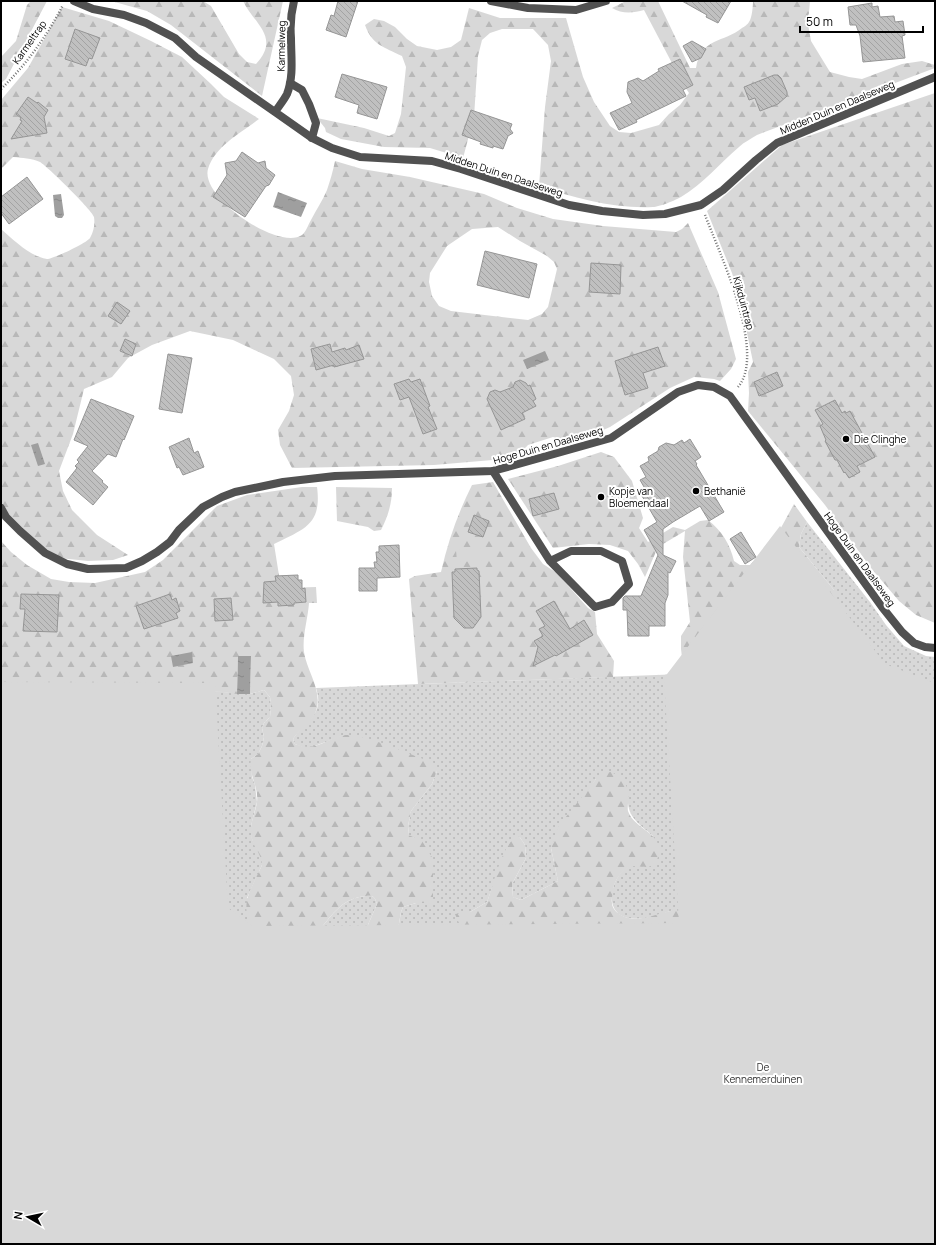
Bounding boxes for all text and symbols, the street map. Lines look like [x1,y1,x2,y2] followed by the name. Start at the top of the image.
[800,8,923,34] scale bar
[806,13,833,30] text: 50 m
[9,17,49,67] street label: Karmeltrap
[274,20,288,72] street label: Karmelweg
[778,76,896,137] street label: Midden Duin en Daalseweg
[443,148,565,200] street label: Midden Duin en Daalseweg
[730,275,758,331] street label: Kijkduintrap
[492,423,605,467] street label: Hoge Duin en Daalseweg
[854,432,907,446] place label: Die Clinghe
[841,434,851,444] marker: Die Clinghe
[609,484,669,510] place label: Kopje van Bloemendaal
[704,484,746,498] place label: Bethanië
[691,486,701,496] marker: Bethanië
[596,492,606,502] marker: Kopje van Bloemendaal
[821,509,899,609] street label: Hoge Duin en Daalseweg
[724,1060,802,1086] park label: De Kennemerduinen
[8,1197,48,1237] north arrow
[10,1210,26,1220] text: N

